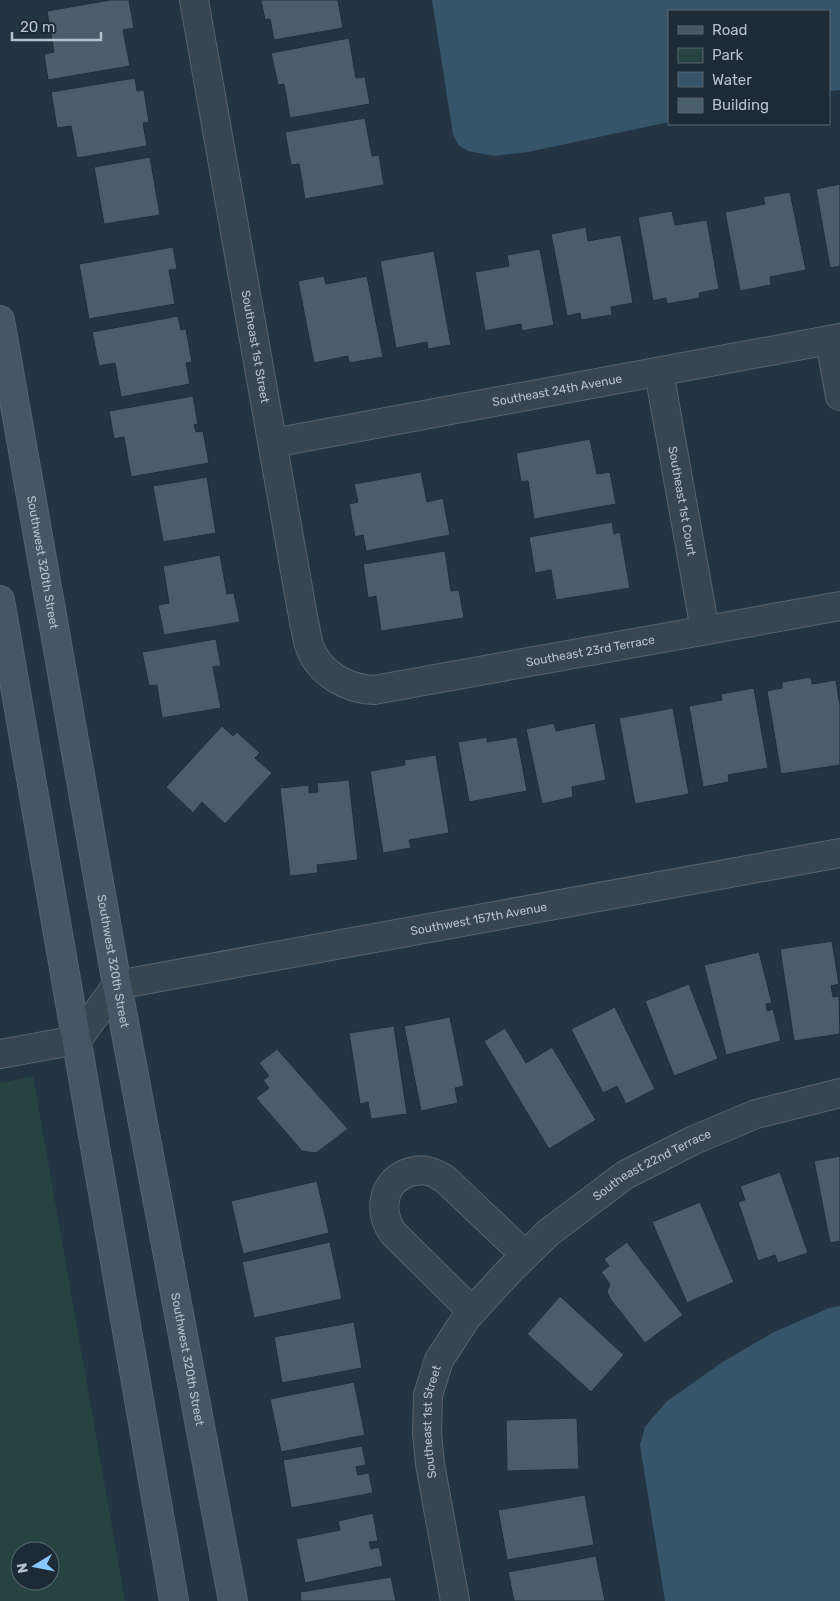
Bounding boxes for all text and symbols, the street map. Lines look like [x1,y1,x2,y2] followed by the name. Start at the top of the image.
[12,10,101,42] scale bar
[668,10,830,125] legend
[20,18,55,36] text: 20 m
[712,21,748,39] text: Road
[712,46,743,64] text: Park
[712,71,752,89] text: Water
[712,96,769,114] text: Building
[238,289,272,404] street label: Southeast 1st Street
[491,371,624,409] street label: Southeast 24th Avenue
[665,445,699,557] street label: Southeast 1st Court
[24,495,61,630] street label: Southwest 320th Street
[525,632,656,669] street label: Southeast 23rd Terrace
[94,893,132,1029] street label: Southwest 320th Street
[409,900,548,938] street label: Southwest 157th Avenue
[590,1127,713,1204] street label: Southeast 22nd Terrace
[168,1292,207,1427] street label: Southwest 320th Street
[420,1363,444,1479] street label: Southeast 1st Street
[10,1541,60,1591] north arrow
[13,1562,32,1575] text: N

